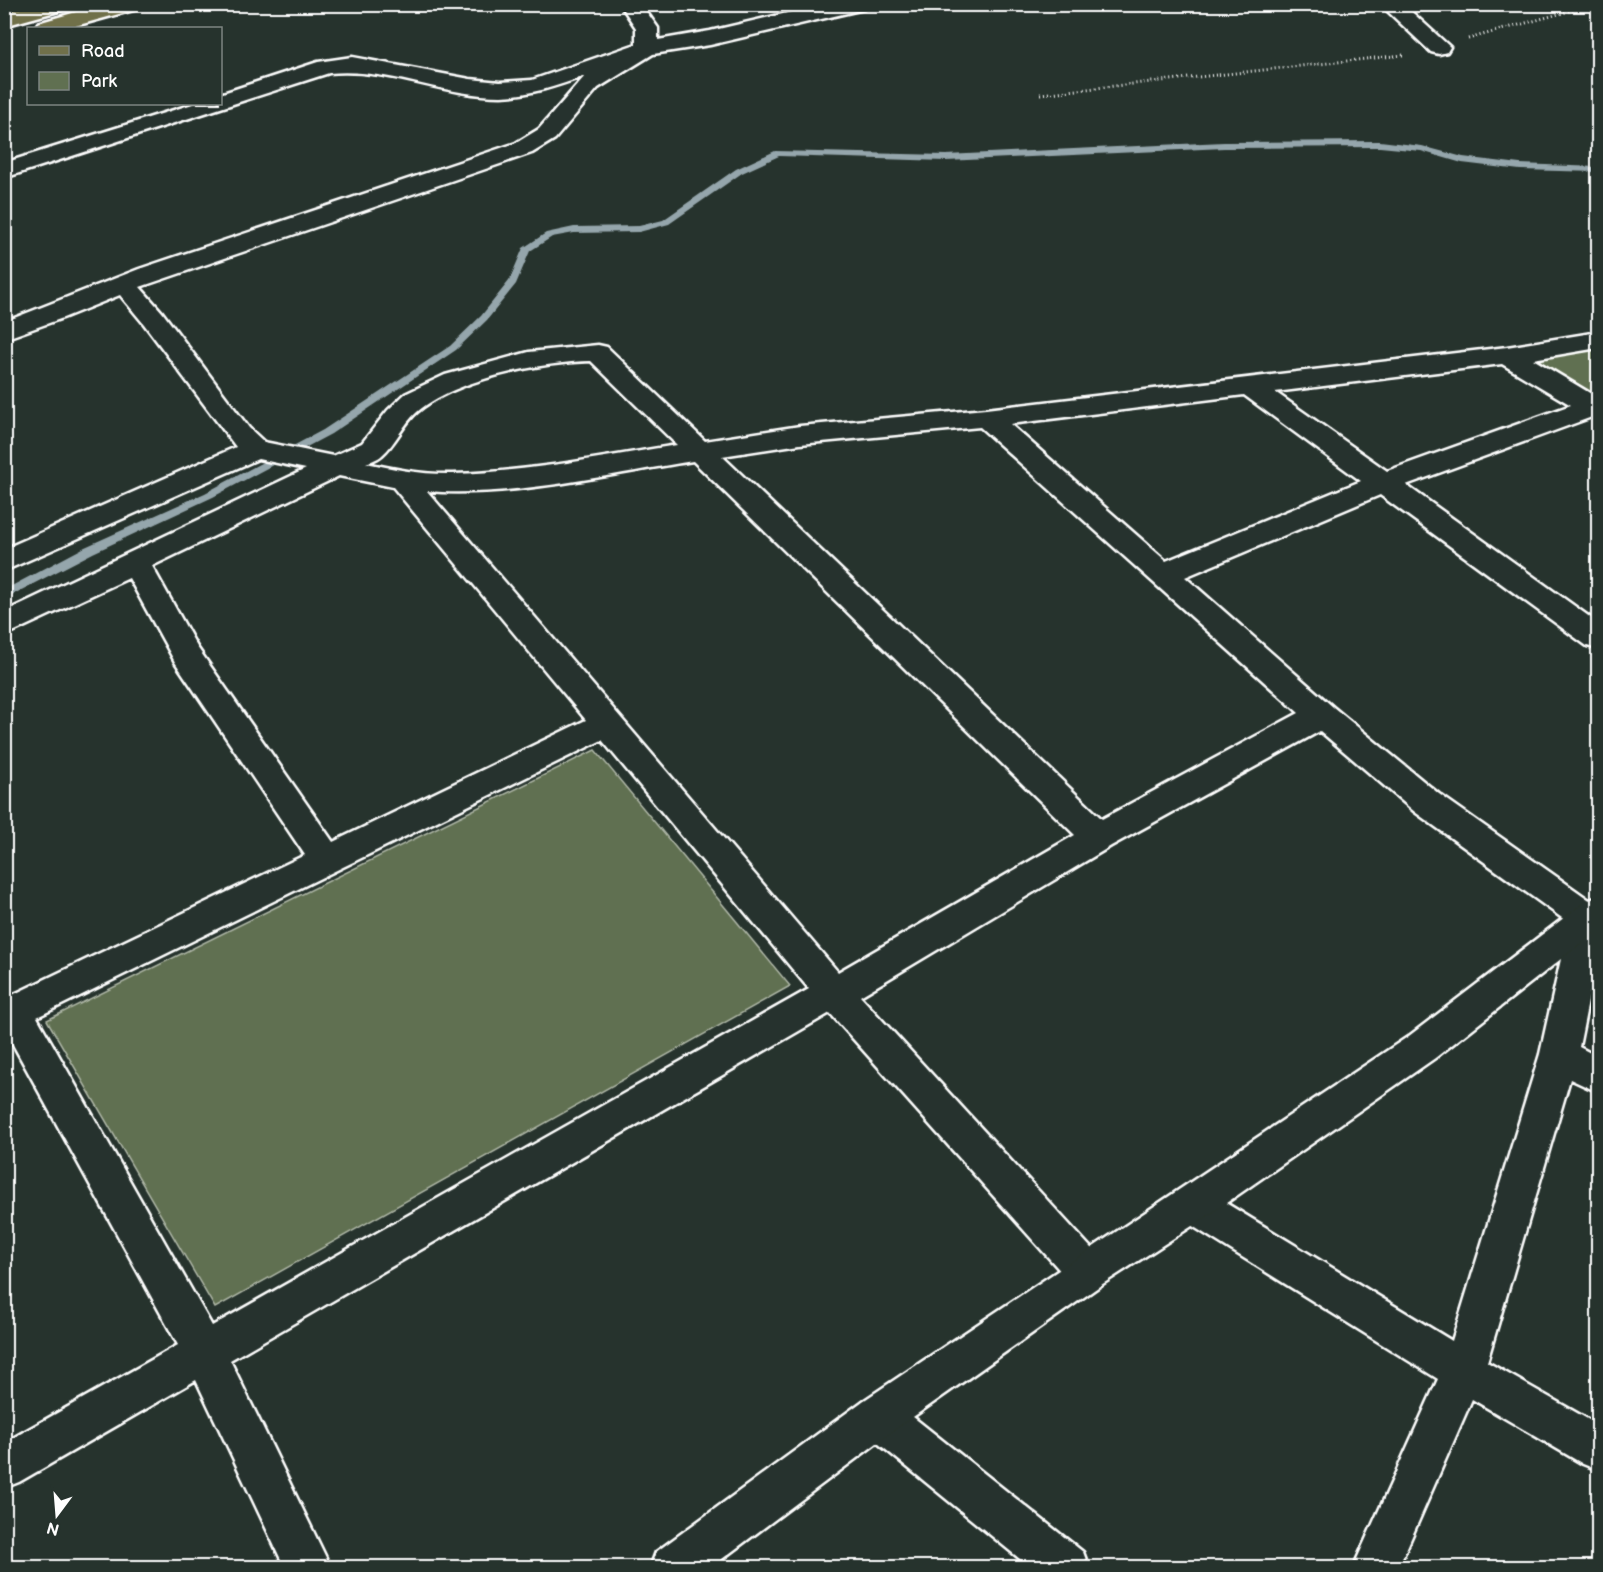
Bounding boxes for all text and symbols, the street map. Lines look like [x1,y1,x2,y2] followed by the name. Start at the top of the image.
[27,27,222,105] legend
[81,41,125,62] text: Road
[81,71,117,92] text: Park
[27,1485,87,1545] north arrow
[45,1517,62,1539] text: N

